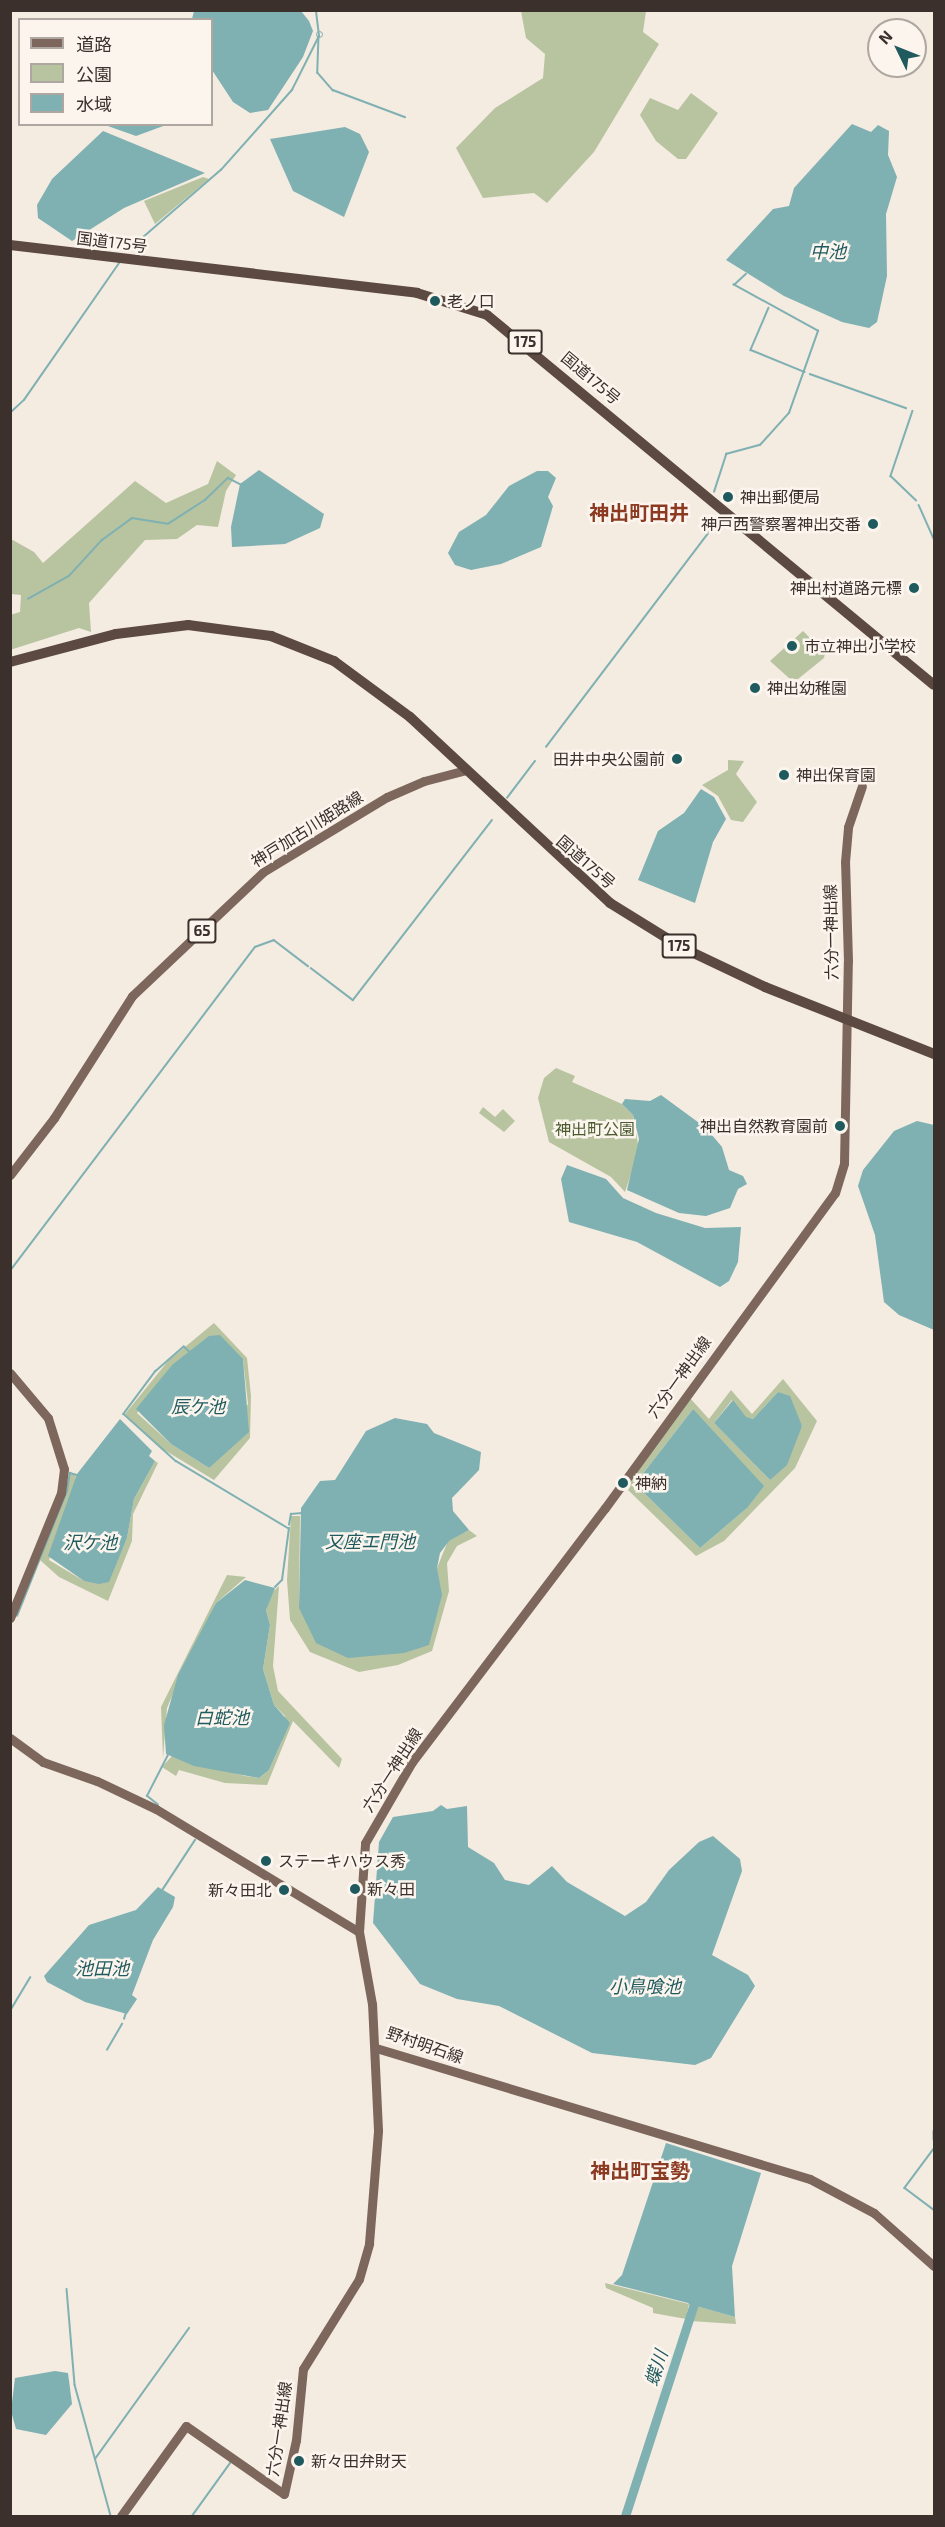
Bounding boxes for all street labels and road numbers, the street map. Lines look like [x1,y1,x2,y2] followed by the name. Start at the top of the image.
[76,228,148,256] street label: 国道175号
[507,330,543,354] road number: 175
[558,348,624,408] street label: 国道175号
[248,787,366,871] street label: 神戸加古川姫路線
[553,831,619,893] street label: 国道175号
[821,884,841,980] street label: 六分一神出線
[187,919,217,943] road number: 65
[661,934,697,958] road number: 175
[643,1333,715,1421] street label: 六分一神出線
[358,1725,426,1815] street label: 六分一神出線
[384,2023,466,2067] street label: 野村明石線
[263,2380,295,2478] street label: 六分一神出線

